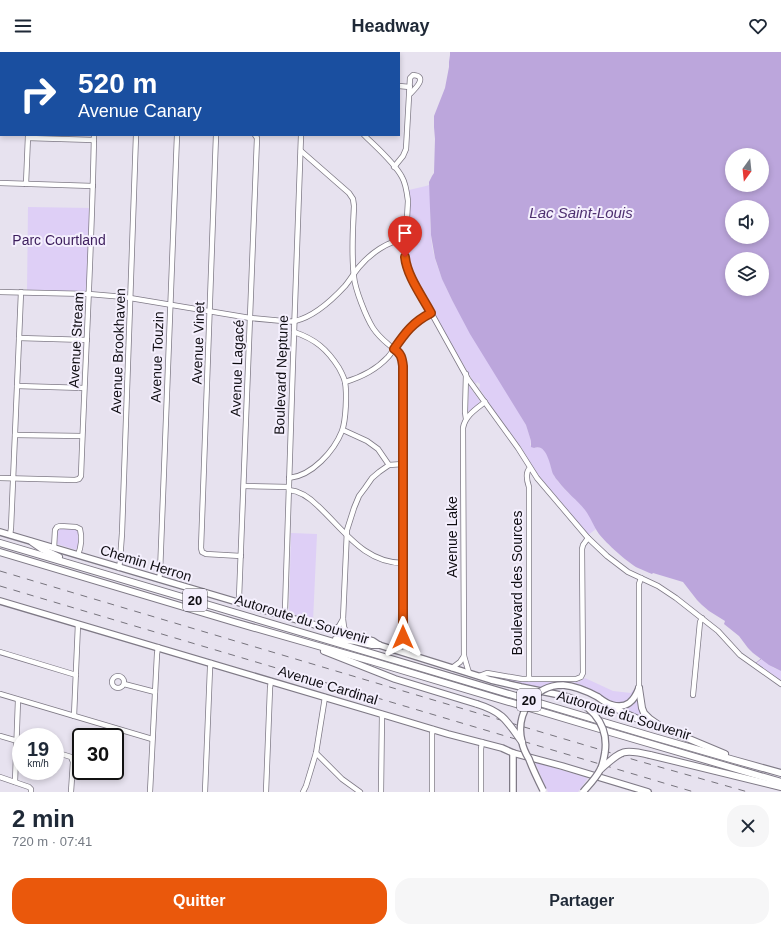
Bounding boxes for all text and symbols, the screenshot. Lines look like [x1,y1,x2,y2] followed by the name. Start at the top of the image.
[12,15,34,37] icon: menu
[747,15,769,37] icon: heart
[351,16,430,36] text: Headway
[12,68,64,120] icon: right
[78,68,157,99] text: 520 m
[78,101,202,121] text: Avenue Canary
[725,148,769,192] north arrow
[725,148,769,296] map controls
[725,200,769,244] button: sound
[529,204,633,221] water label: Lac Saint-Louis
[388,216,422,257] pin
[394,222,416,244] icon: arrive
[12,232,106,248] park label: Parc Courtland
[725,252,769,296] button: layers
[108,288,128,414] street label: Avenue Brookhaven
[65,292,87,388] street label: Avenue Stream
[189,301,207,385] street label: Avenue Vinet
[147,311,167,403] street label: Avenue Touzin
[271,315,291,435] street label: Boulevard Neptune
[227,319,247,417] street label: Avenue Lagacé
[444,496,460,578] street label: Avenue Lake
[509,511,525,655] street label: Boulevard des Sources
[98,541,194,585] street label: Chemin Herron
[183,589,207,611] road number: 20
[233,591,371,647] street label: Autoroute du Souvenir
[382,616,424,658] position arrow
[276,662,380,708] street label: Avenue Cardinal
[555,687,693,743] street label: Autoroute du Souvenir
[517,689,541,711] road number: 20
[72,728,124,780] speed limit sign: 30
[27,738,49,760] text: 19
[27,758,49,769] text: km/h
[12,805,75,832] text: 2 min
[727,805,769,847] button: close
[12,834,92,849] text: 720 m · 07:41
[12,878,387,924] button: Quitter
[395,878,769,924] button: Partager

